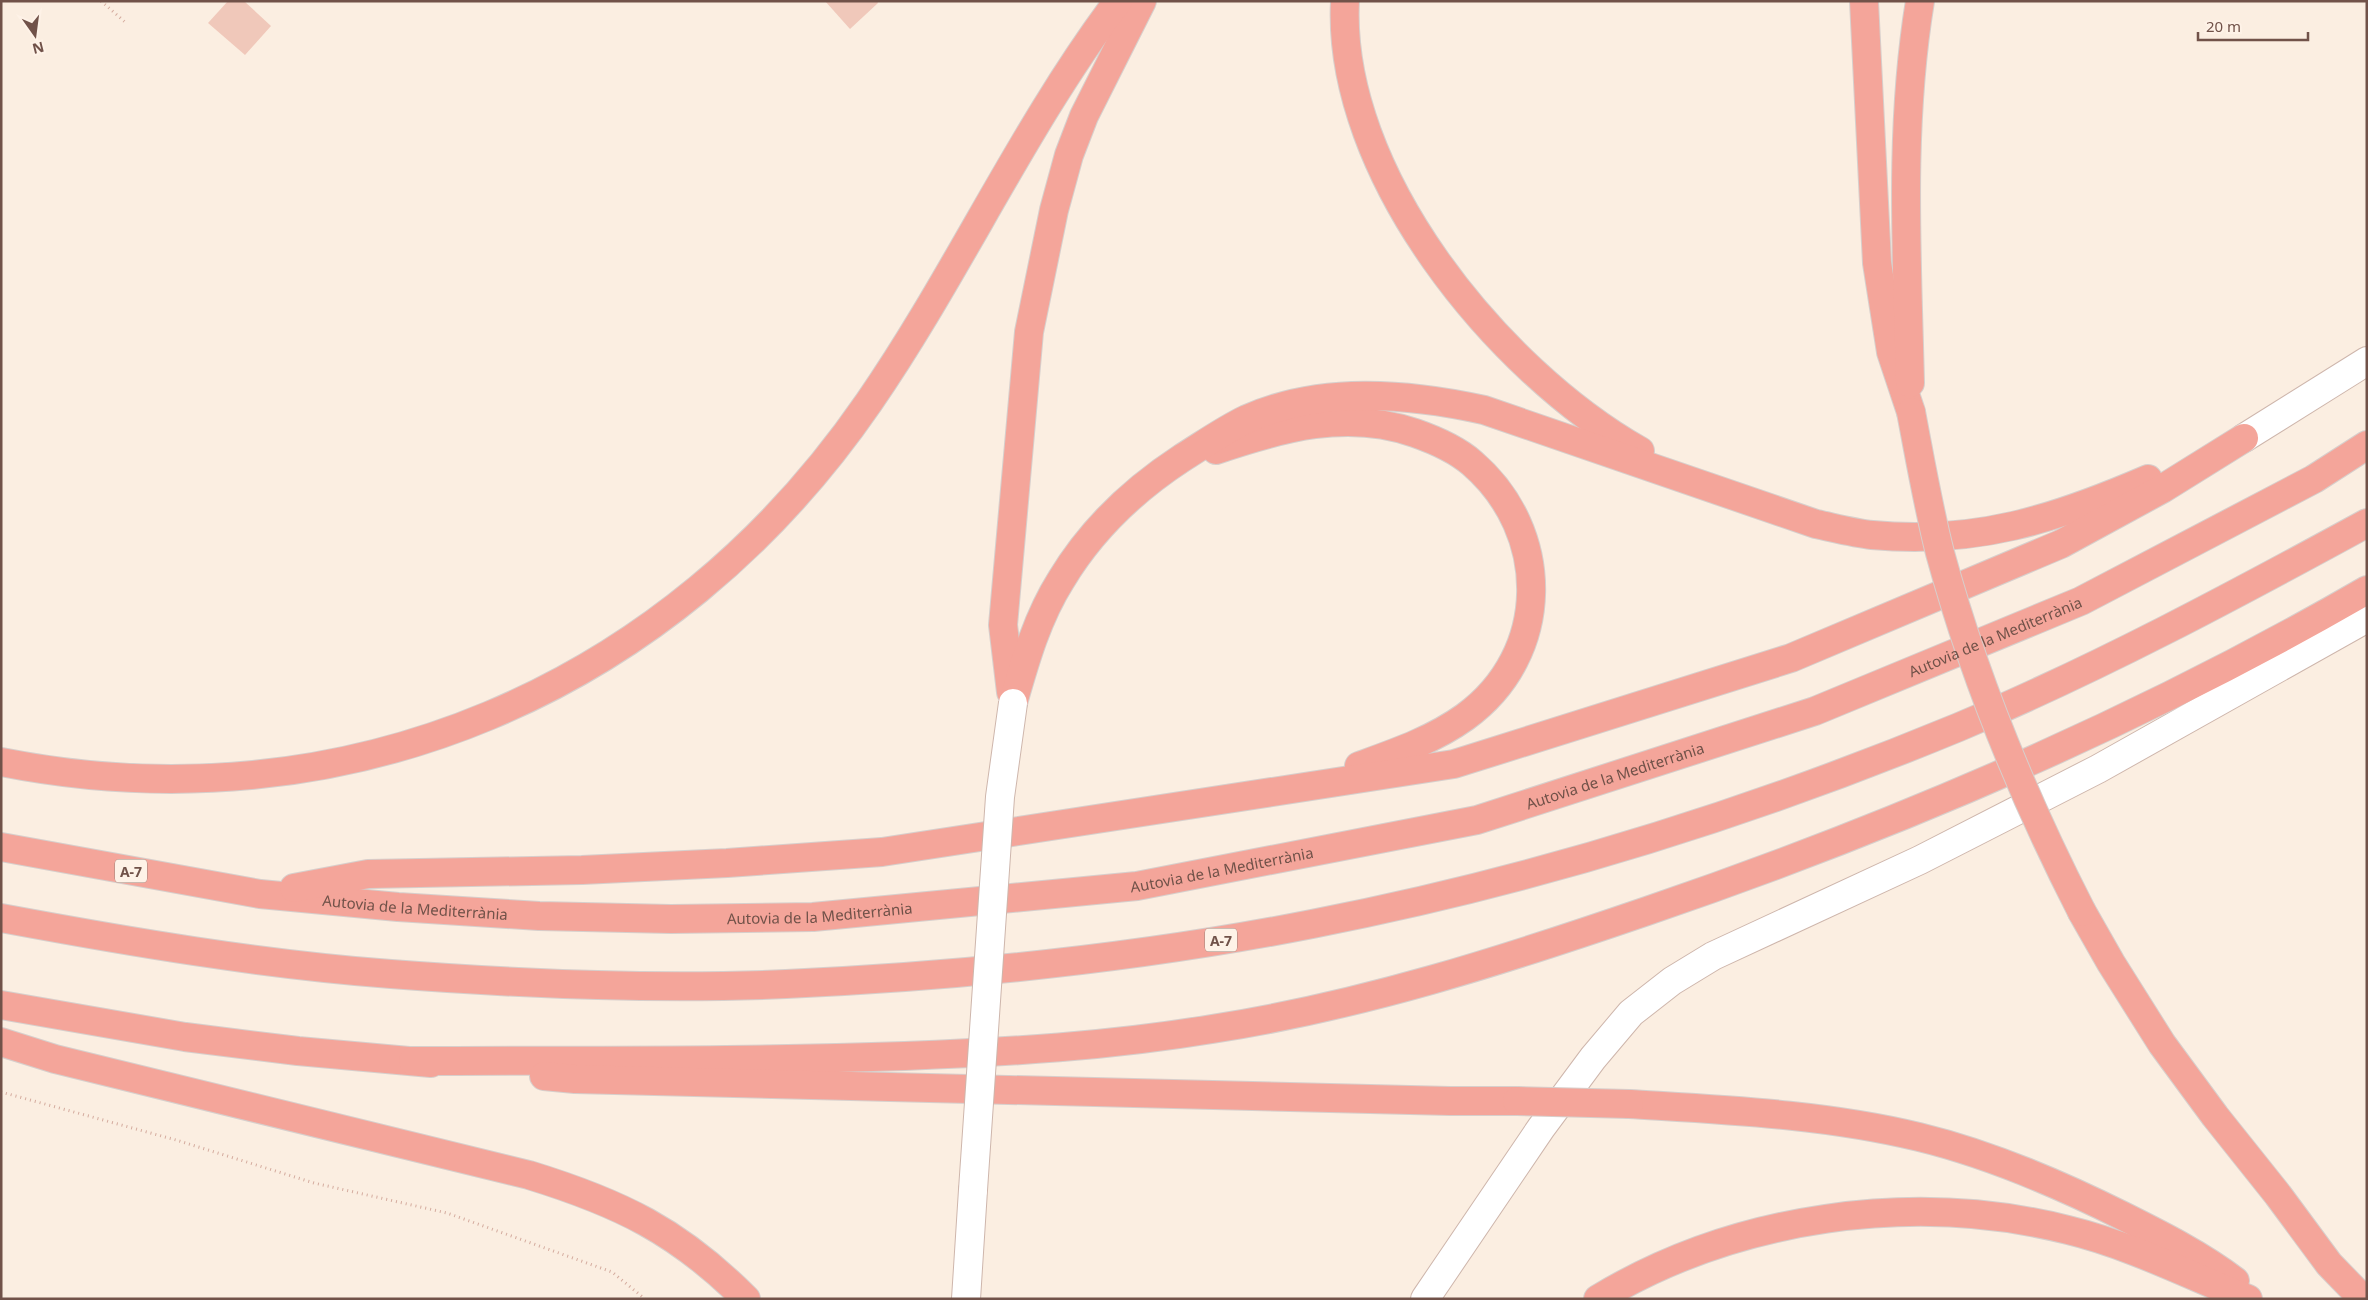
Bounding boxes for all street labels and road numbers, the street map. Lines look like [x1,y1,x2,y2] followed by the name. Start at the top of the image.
[1905,592,2085,681] street label: Autovia de la Mediterrània
[1523,737,1707,814] street label: Autovia de la Mediterrània
[1129,842,1315,897] street label: Autovia de la Mediterrània
[115,859,147,882] road number: A-7
[322,890,509,924] street label: Autovia de la Mediterrània
[727,898,913,928] street label: Autovia de la Mediterrània
[1205,928,1237,952] road number: A-7

